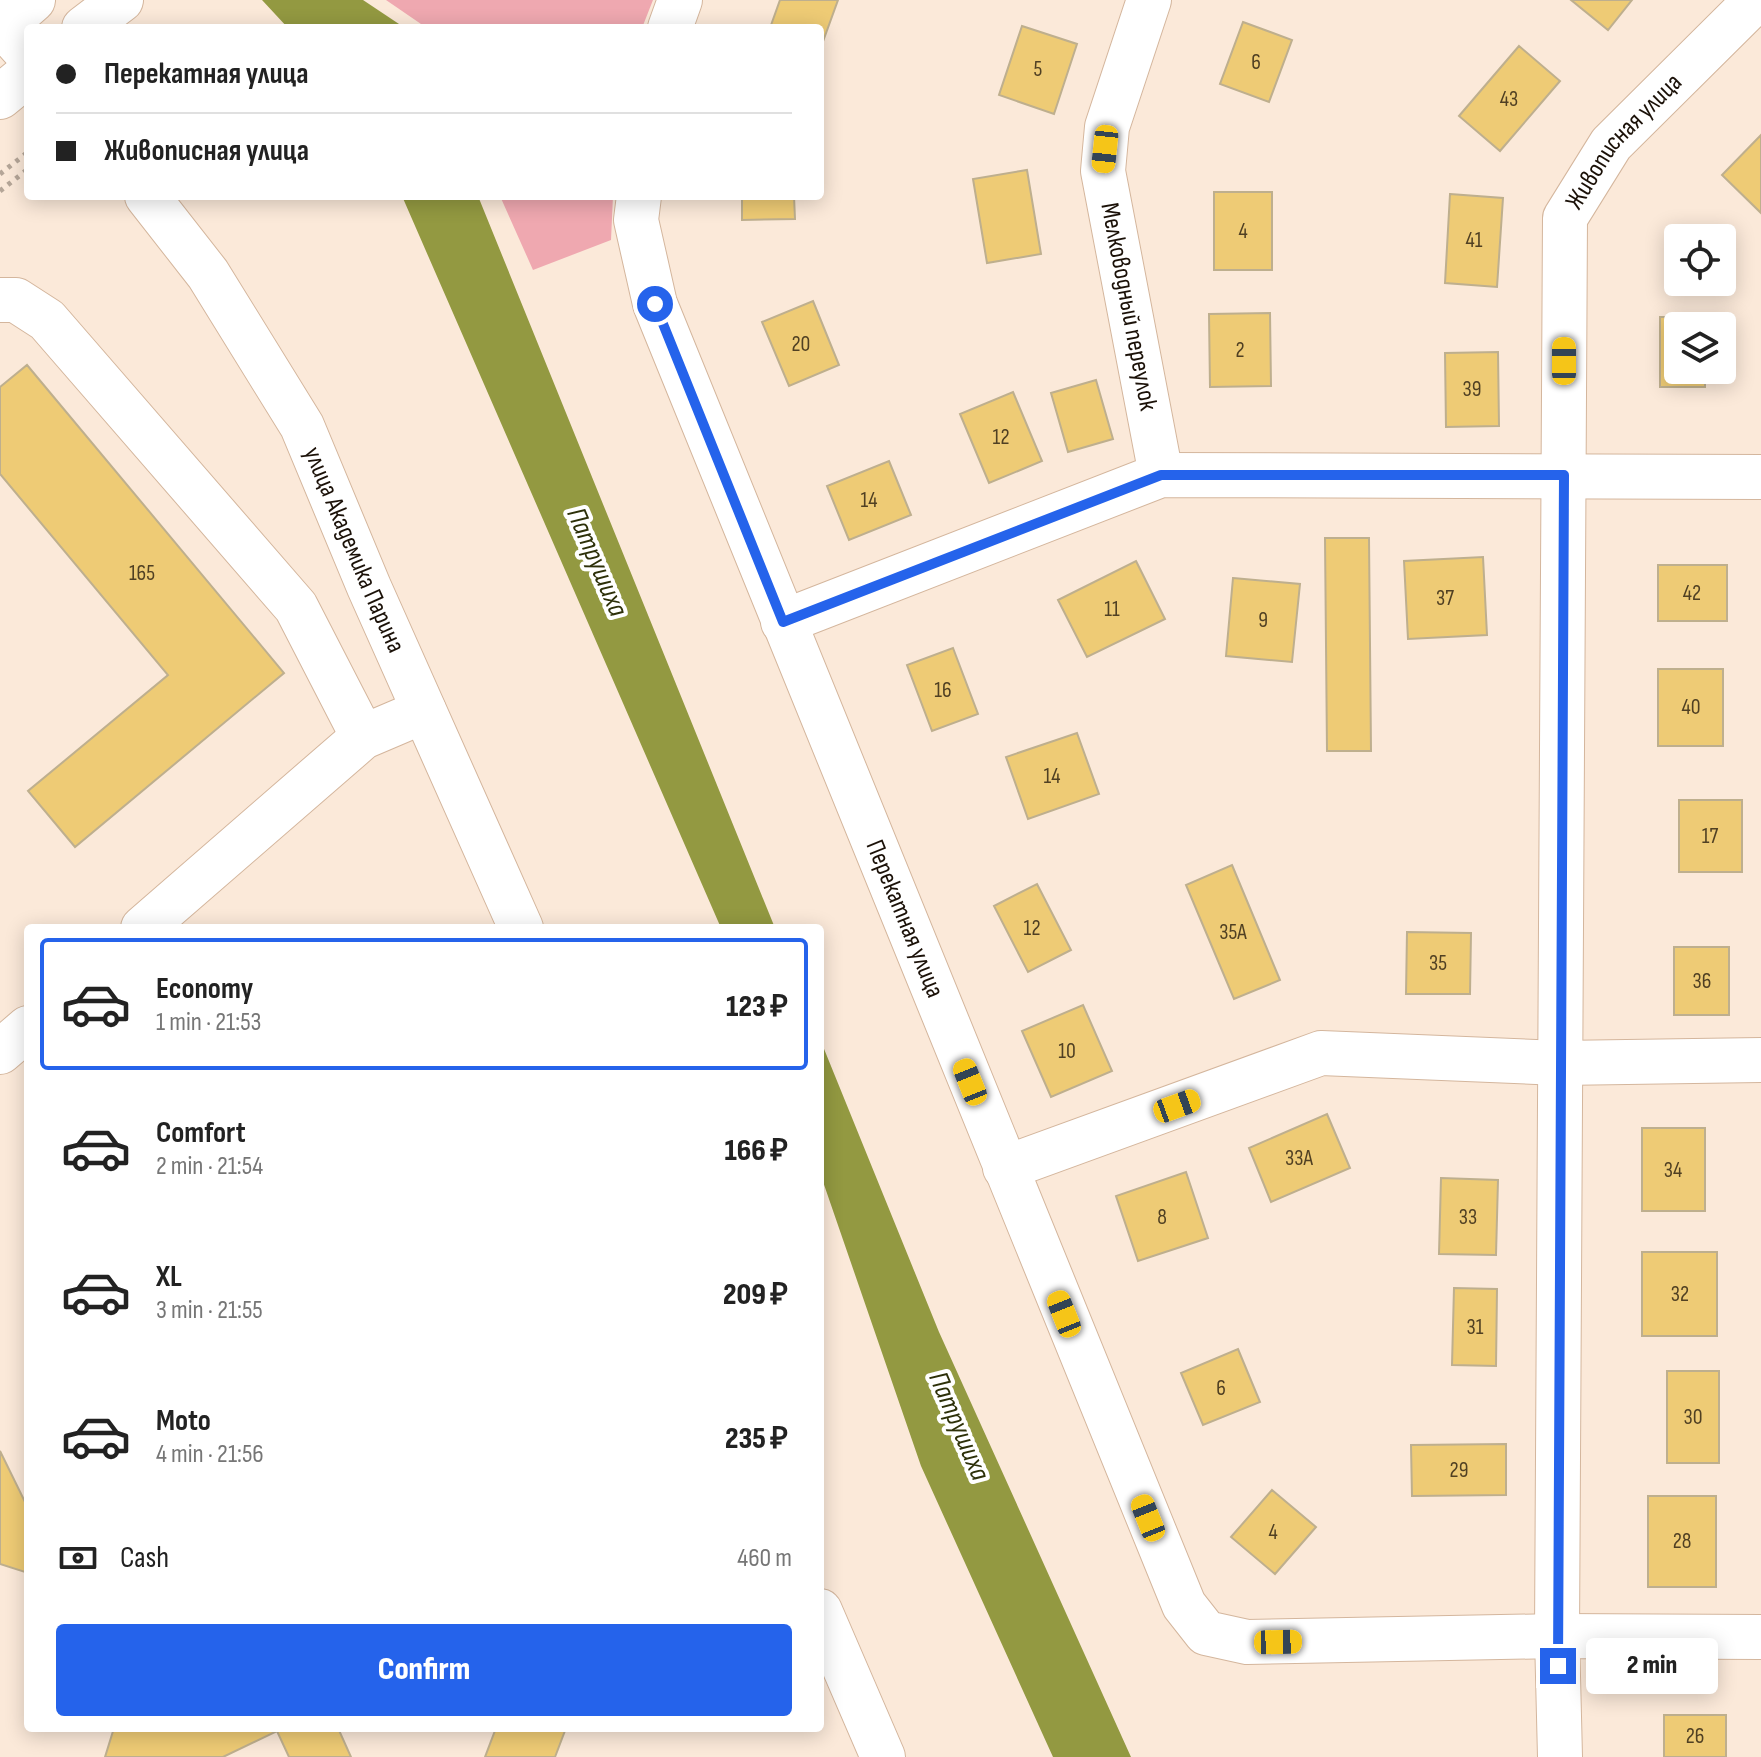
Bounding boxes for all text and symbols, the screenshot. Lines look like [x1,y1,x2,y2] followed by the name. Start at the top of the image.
[1251,49,1261,76] house number: 6
[104,56,309,92] text: Перекатная улица
[1034,56,1043,83] house number: 5
[1559,67,1688,215] street label: Живописная улица
[1500,86,1518,113] house number: 43
[1091,124,1119,174] car
[104,133,309,169] text: Живописная улица
[1094,200,1164,413] street label: Мелководный переулок
[1238,218,1248,245] house number: 4
[1664,224,1736,384] map controls
[1664,224,1736,296] button: locate
[1466,227,1483,254] house number: 41
[637,286,673,322] route start
[1664,312,1736,384] button: layers
[792,331,810,358] house number: 20
[1235,337,1245,364] house number: 2
[1552,337,1576,385] car
[1463,376,1481,403] house number: 39
[992,424,1010,451] house number: 12
[297,442,412,657] street label: улица Академика Парина
[861,487,877,514] house number: 14
[559,503,635,622] water label: Патрушиха
[129,560,155,587] house number: 165
[1683,580,1701,607] house number: 42
[1436,585,1454,612] house number: 37
[1104,596,1120,623] house number: 11
[1258,607,1268,634] house number: 9
[934,677,952,704] house number: 16
[1681,694,1701,721] house number: 40
[1044,763,1060,790] house number: 14
[1702,823,1718,850] house number: 17
[859,835,951,1002] street label: Перекатная улица
[1023,915,1041,942] house number: 12
[1219,919,1247,946] house number: 35А
[1429,950,1447,977] house number: 35
[60,968,132,1040] icon: car
[1693,968,1711,995] house number: 36
[156,971,253,1007] text: Economy
[726,989,788,1025] text: 123 ₽
[156,1007,261,1038] text: 1 min · 21:53
[1058,1038,1076,1065] house number: 10
[950,1055,990,1109] car
[1150,1087,1204,1125] car
[60,1112,132,1184] icon: car
[156,1115,246,1151] text: Comfort
[724,1133,788,1169] text: 166 ₽
[1285,1145,1314,1172] house number: 33А
[156,1151,263,1182] text: 2 min · 21:54
[1664,1157,1682,1184] house number: 34
[1157,1204,1167,1231] house number: 8
[1459,1204,1477,1231] house number: 33
[60,1256,132,1328] icon: car
[156,1259,182,1295] text: XL
[723,1277,788,1313] text: 209 ₽
[1671,1281,1689,1308] house number: 32
[1044,1287,1084,1341] car
[156,1295,263,1326] text: 3 min · 21:55
[1467,1314,1484,1341] house number: 31
[921,1367,997,1486] water label: Патрушиха
[1216,1375,1226,1402] house number: 6
[60,1400,132,1472] icon: car
[156,1403,211,1439] text: Moto
[1683,1404,1703,1431] house number: 30
[725,1421,788,1457] text: 235 ₽
[156,1439,264,1470] text: 4 min · 21:56
[1450,1457,1468,1484] house number: 29
[1128,1491,1168,1545] car
[1268,1519,1278,1546] house number: 4
[1673,1528,1691,1555] house number: 28
[56,1536,100,1580] icon: cash
[120,1540,169,1576] text: Cash
[737,1543,792,1574] text: 460 m
[56,1624,792,1716] button: Confirm
[1254,1630,1302,1654] car
[1586,1638,1718,1694] callout: 2 min
[1540,1648,1576,1684] route end
[1627,1650,1677,1681] text: 2 min
[1686,1723,1704,1750] house number: 26

